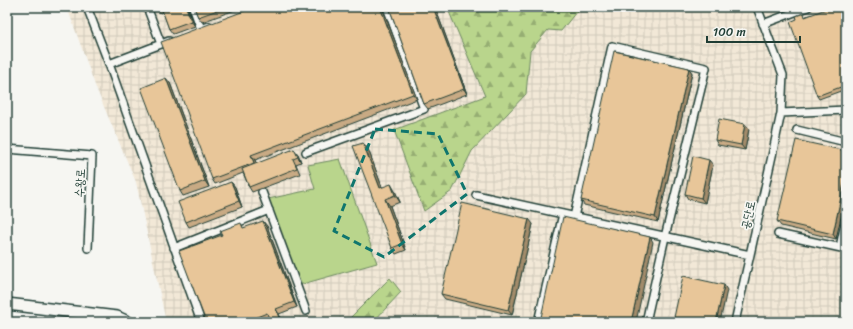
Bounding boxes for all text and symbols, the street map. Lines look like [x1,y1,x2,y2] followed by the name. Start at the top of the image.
[707,18,800,44] scale bar
[713,21,746,43] text: 100 m
[68,168,92,198] street label: 수왕로
[734,198,762,232] street label: 공단로

